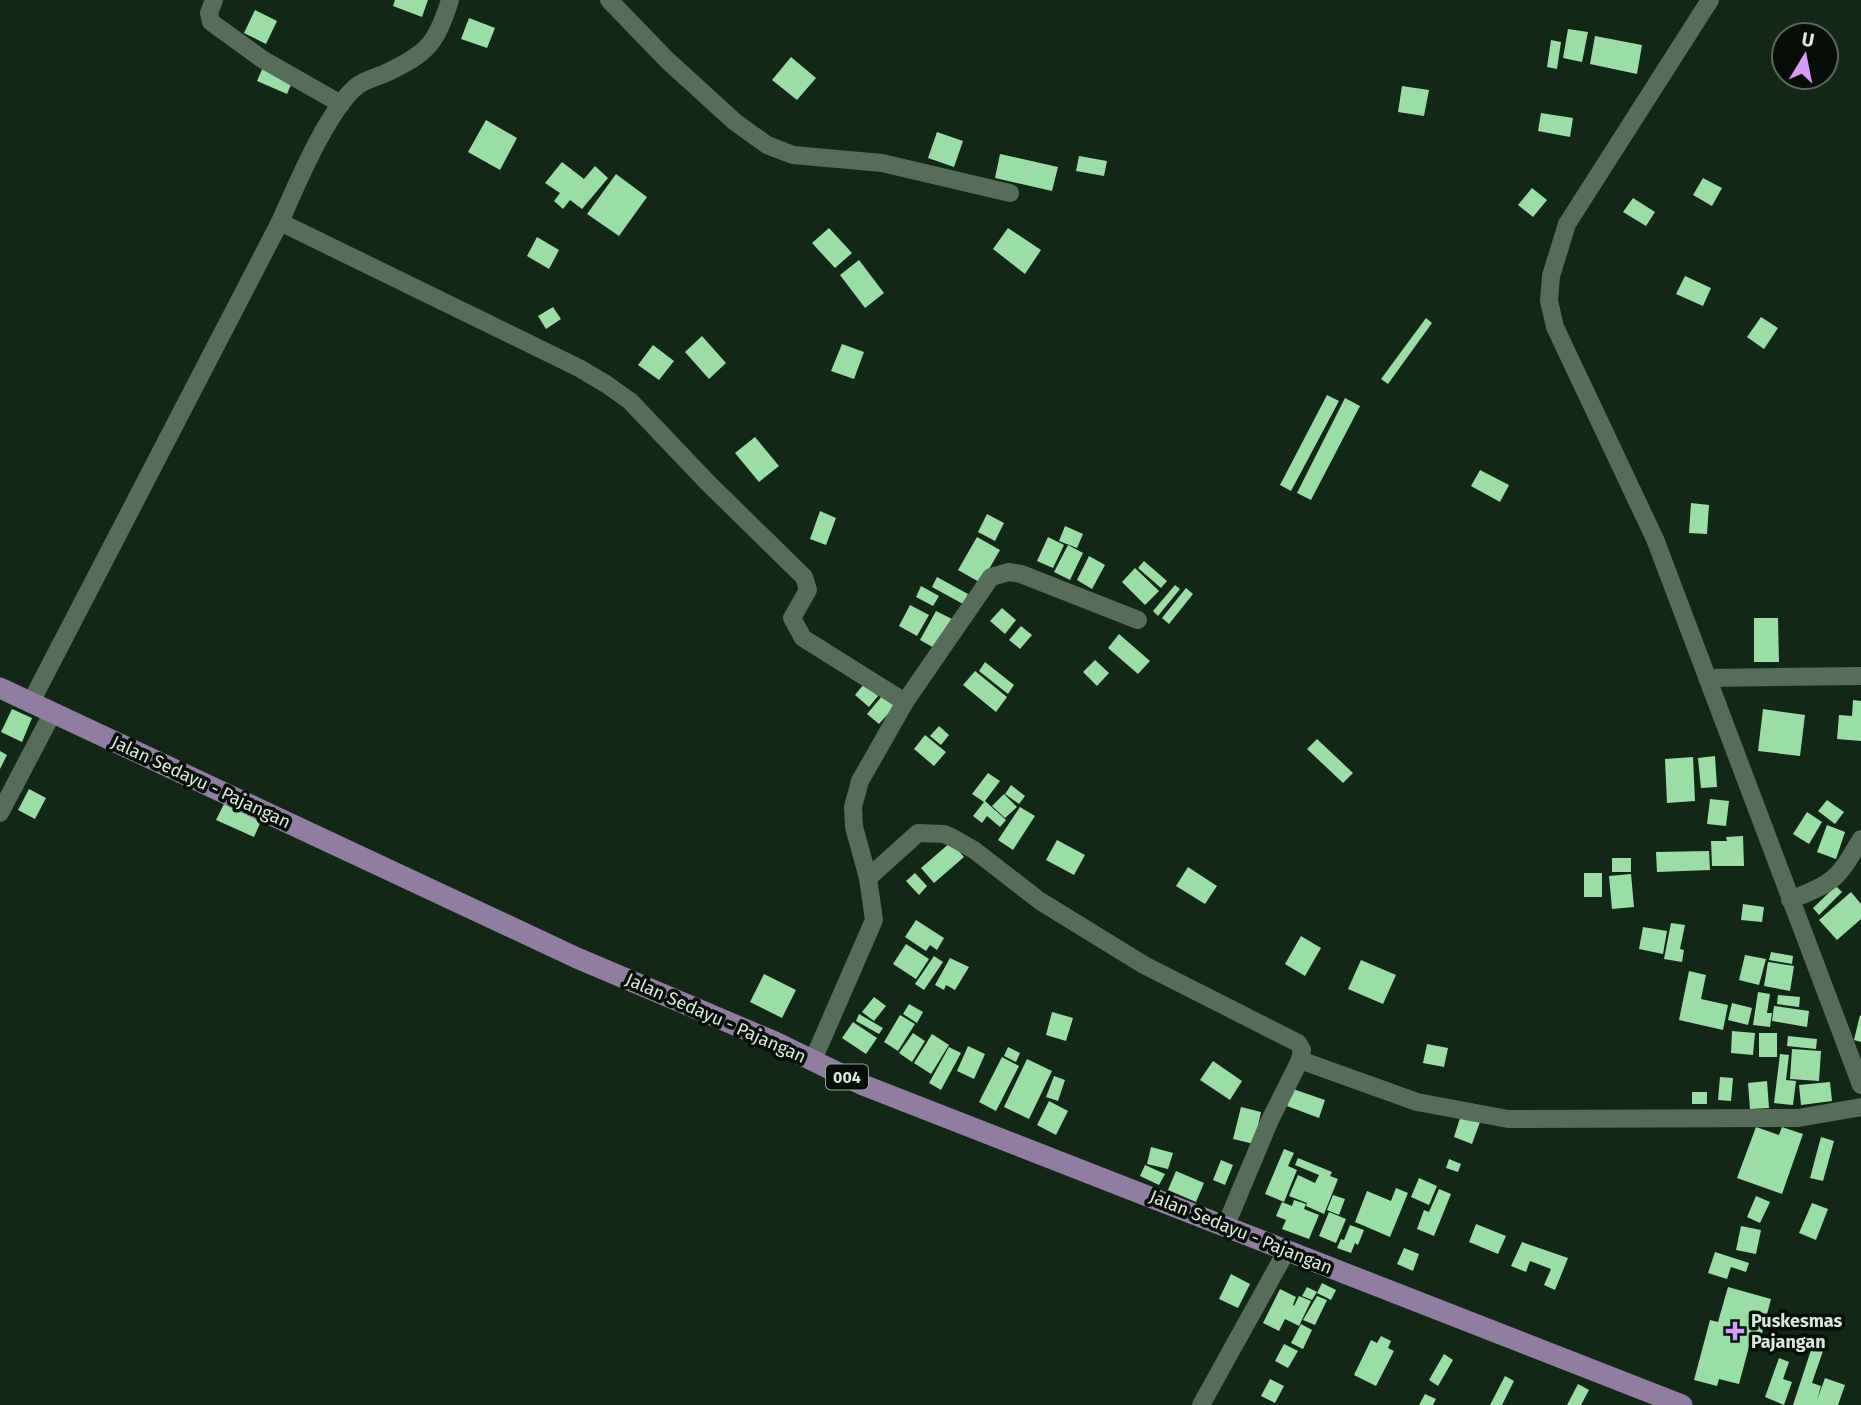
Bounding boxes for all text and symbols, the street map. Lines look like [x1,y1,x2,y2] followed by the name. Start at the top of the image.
[1770,21,1840,91] north arrow
[1800,27,1816,52] text: U
[108,731,294,833] street label: Jalan Sedayu - Pajangan
[622,968,810,1068] street label: Jalan Sedayu - Pajangan
[826,1064,868,1090] road number: 004
[1146,1185,1336,1279] street label: Jalan Sedayu - Pajangan
[1751,1310,1843,1353] place label: Puskesmas Pajangan
[1725,1321,1745,1341] marker: Puskesmas Pajangan

